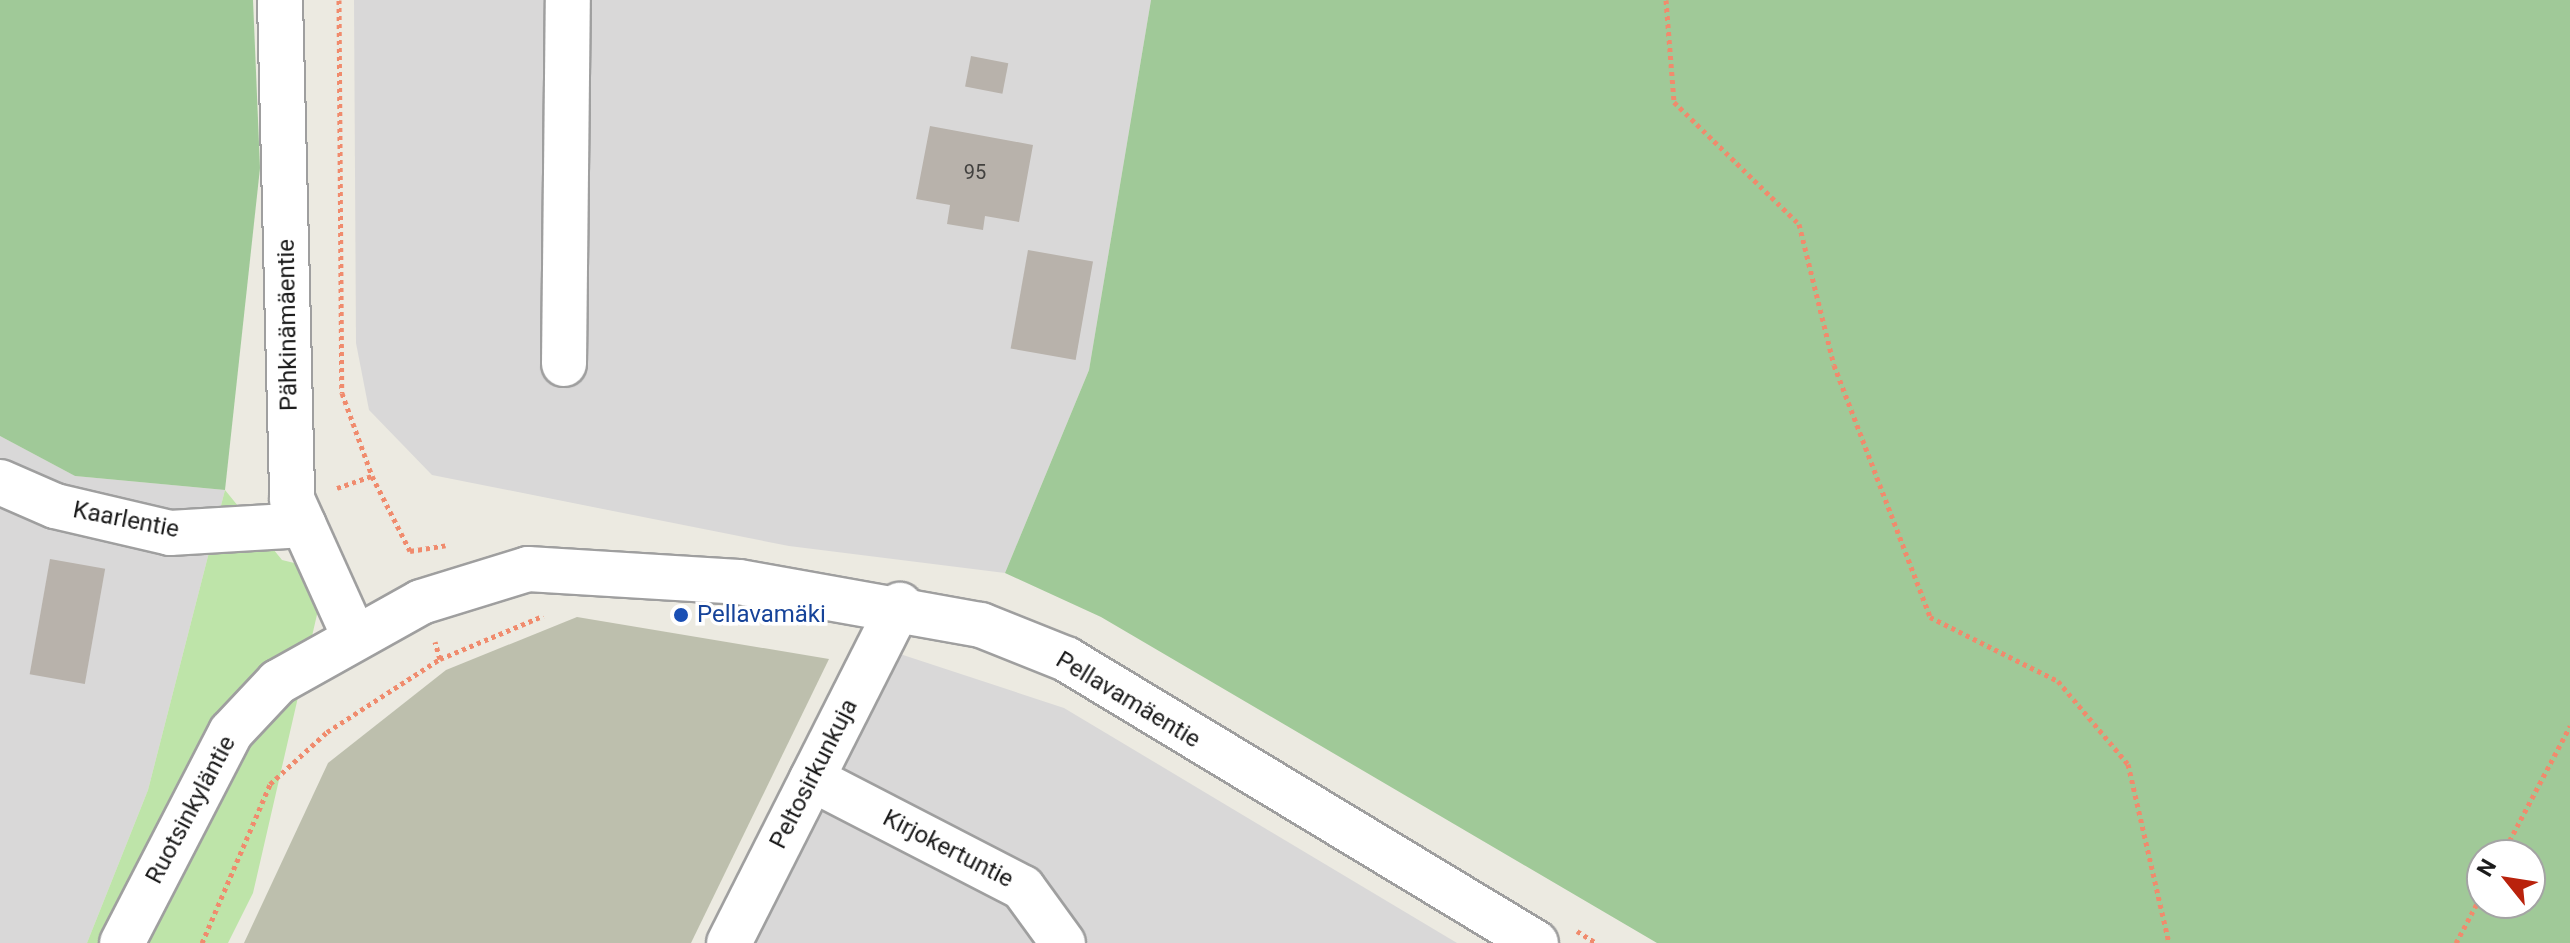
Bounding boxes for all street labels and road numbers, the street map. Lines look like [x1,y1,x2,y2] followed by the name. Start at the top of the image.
[272,239,304,411] street label: Pähkinämäentie
[70,496,182,544] street label: Kaarlentie
[1051,646,1205,754] street label: Pellavamäentie
[764,694,864,854] street label: Peltosirkunkuja
[140,731,242,889] street label: Ruotsinkyläntie
[878,804,1018,894] street label: Kirjokertuntie

